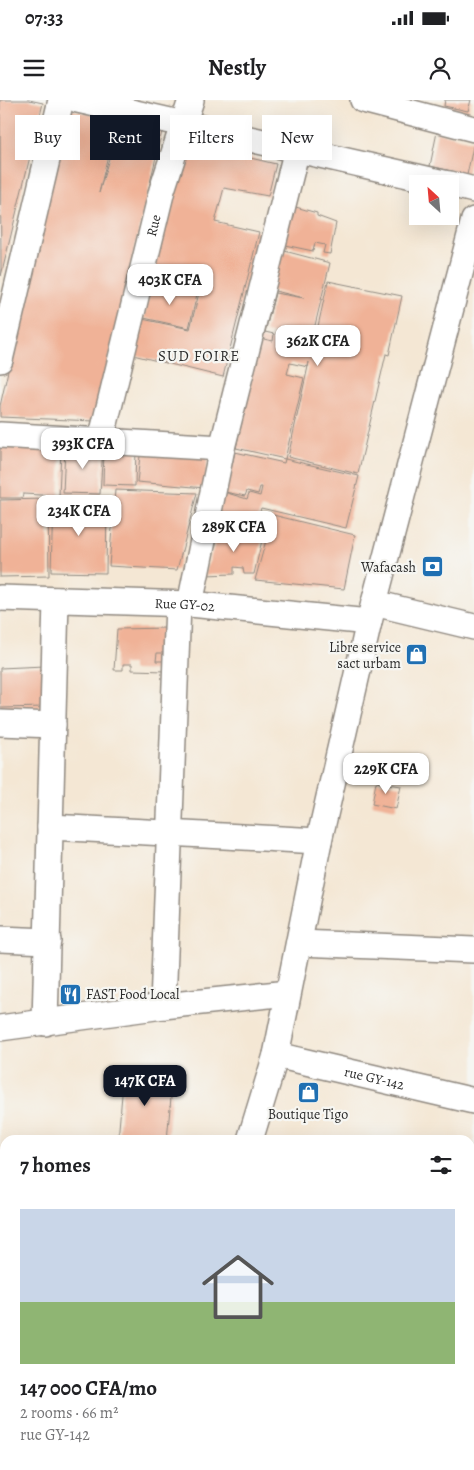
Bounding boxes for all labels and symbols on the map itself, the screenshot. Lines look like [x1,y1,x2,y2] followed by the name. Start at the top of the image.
[409,175,459,225] north arrow
[142,212,165,238] street label: Rue
[118,264,222,306] pin: 403K CFA
[266,324,370,367] pin: 362K CFA
[158,346,240,366] district label: SUD FOIRE
[31,428,135,470] pin: 393K CFA
[27,494,131,537] pin: 234K CFA
[182,510,286,553] pin: 289K CFA
[420,555,444,579] bank icon: Wafacash
[360,558,417,577] place label: Wafacash
[154,593,216,616] street label: Rue GY-02
[329,638,401,673] place label: Libre service sact urbam
[405,643,429,667] shop icon: Libre service sact urbam
[334,752,438,795] pin: 229K CFA
[58,982,82,1006] restaurant icon: FAST Food Local
[86,985,180,1004] place label: FAST Food Local
[342,1062,407,1094] street label: rue GY-142
[93,1064,197,1107] pin: 147K CFA
[296,1080,320,1104] shop icon: Boutique Tigo
[268,1105,348,1124] place label: Boutique Tigo

